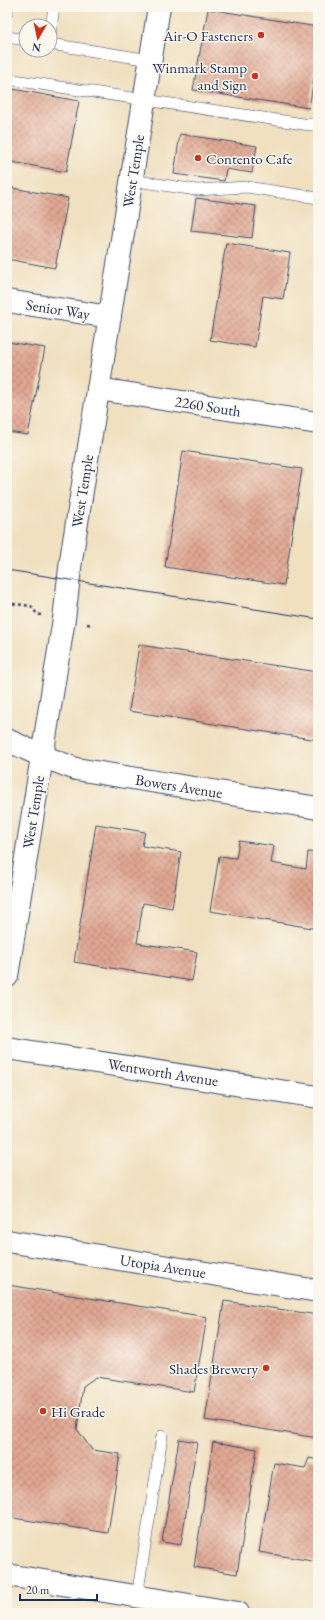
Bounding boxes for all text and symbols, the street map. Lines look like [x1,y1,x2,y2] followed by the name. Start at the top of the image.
[18,18,58,58] north arrow
[162,26,253,45] place label: Air-O Fasteners
[256,30,266,40] marker: Air-O Fasteners
[31,40,42,55] text: N
[152,58,247,94] place label: Winmark Stamp and Sign
[250,71,260,81] marker: Winmark Stamp and Sign
[118,133,148,209] street label: West Temple
[206,149,293,168] place label: Contento Cafe
[193,153,203,163] marker: Contento Cafe
[25,295,92,323] street label: Senior Way
[174,391,243,421] street label: 2260 South
[67,453,97,529] street label: West Temple
[134,770,224,802] street label: Bowers Avenue
[18,774,48,850] street label: West Temple
[106,1054,220,1090] street label: Wentworth Avenue
[119,1250,207,1282] street label: Utopia Avenue
[169,1359,258,1378] place label: Shades Brewery
[261,1363,271,1373] marker: Shades Brewery
[51,1402,105,1421] place label: Hi Grade
[38,1406,48,1416] marker: Hi Grade
[20,1576,97,1602] scale bar
[26,1582,50,1598] text: 20 m

